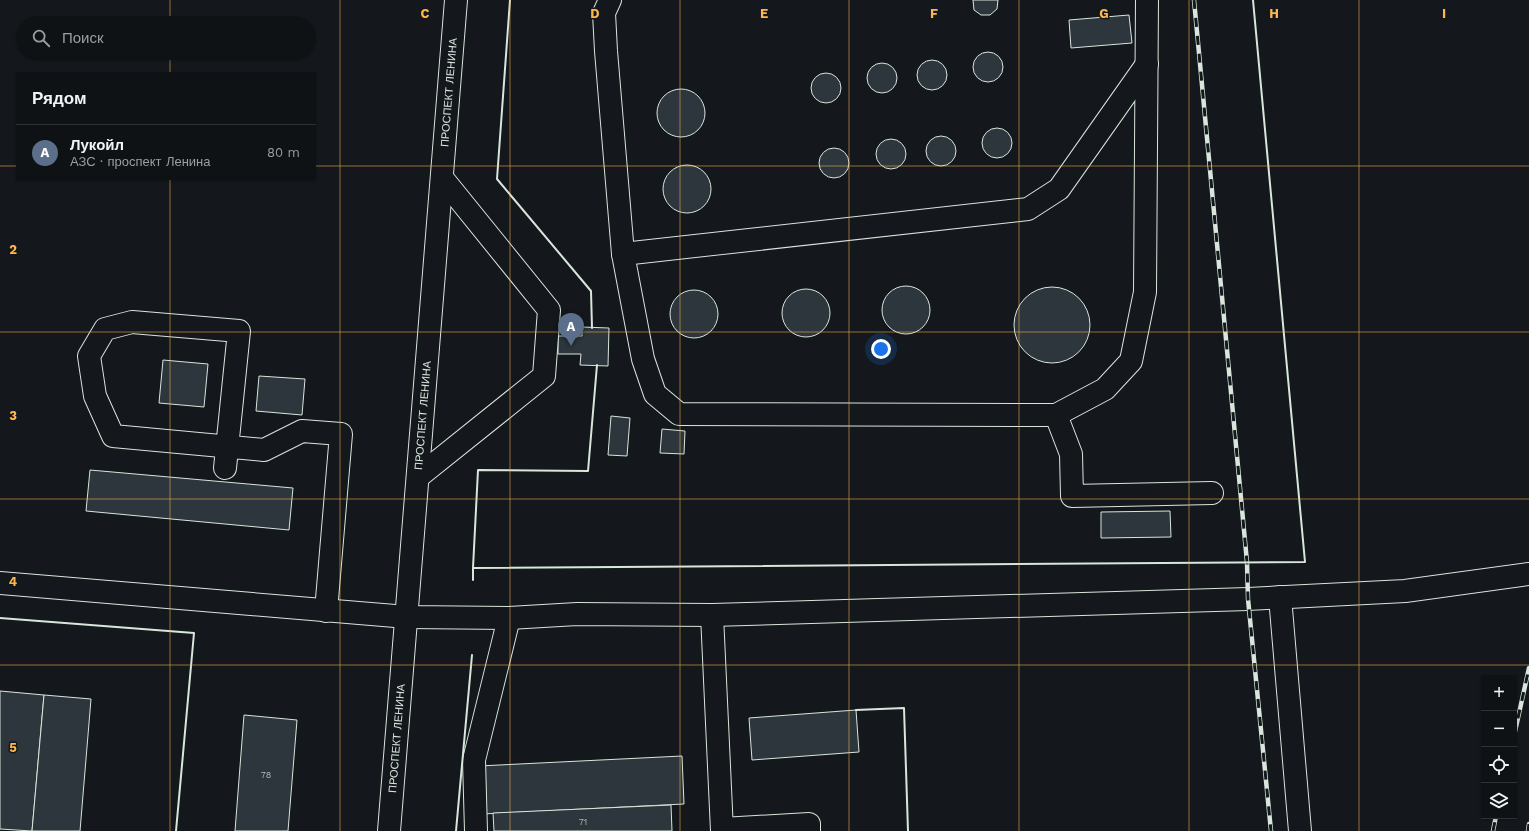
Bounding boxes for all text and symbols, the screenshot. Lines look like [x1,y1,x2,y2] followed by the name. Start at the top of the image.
[421,6,430,21] text: C
[590,6,600,21] text: D
[760,6,768,21] text: E
[930,6,938,21] text: F
[1099,6,1109,21] text: G
[1269,6,1279,21] text: H
[1442,6,1446,21] text: I
[16,16,316,60] search box
[30,27,52,49] icon: search
[62,29,104,47] text: Поиск
[438,37,460,147] street label: ПРОСПЕКТ ЛЕНИНА
[32,88,87,108] text: Рядом
[70,136,124,154] text: Лукойл
[41,145,49,160] text: A
[267,145,300,160] text: 80 m
[70,154,211,169] text: АЗС · проспект Ленина
[9,242,17,257] text: 2
[558,313,584,346] pin: A
[871,339,891,359] your location
[412,360,434,470] street label: ПРОСПЕКТ ЛЕНИНА
[9,408,17,423] text: 3
[9,574,18,589] text: 4
[1481,675,1517,819] map controls
[1481,675,1517,711] button: +
[386,683,408,793] street label: ПРОСПЕКТ ЛЕНИНА
[1481,711,1517,747] button: −
[9,740,17,755] text: 5
[1481,747,1517,783] button: locate
[261,770,271,780] house number: 78
[1481,783,1517,819] button: layers
[579,817,587,827] house number: 71

